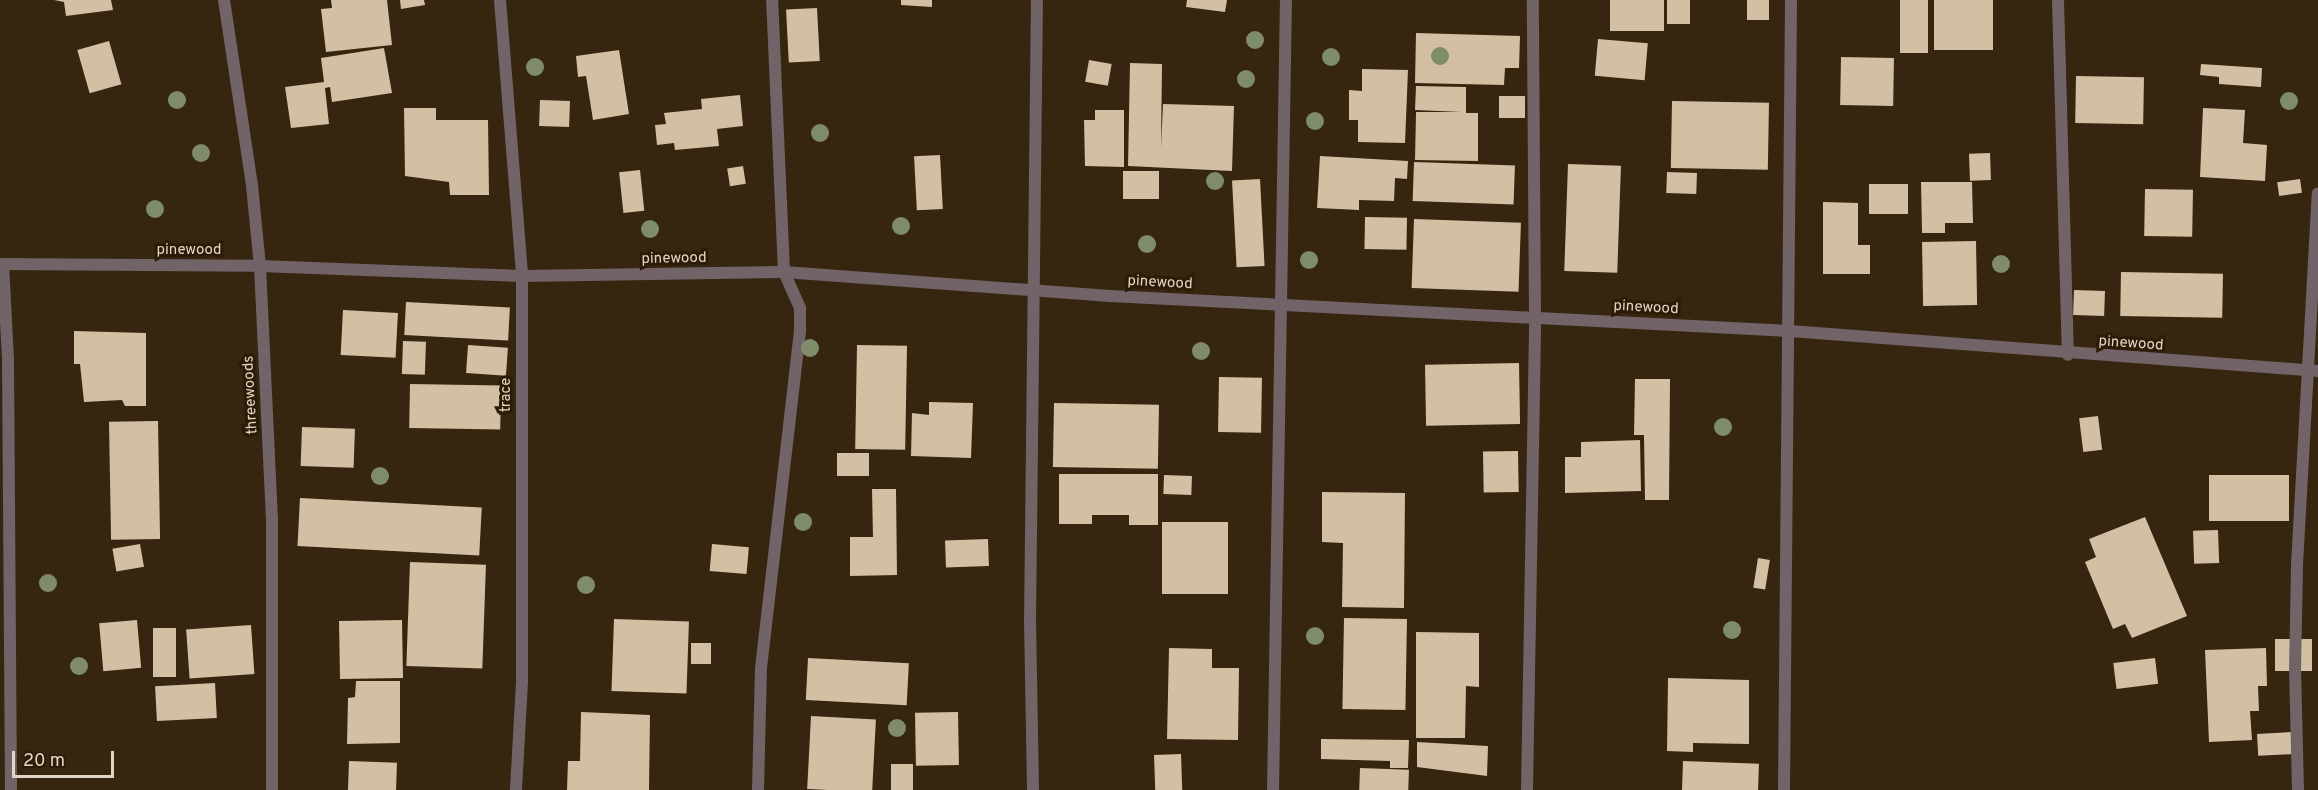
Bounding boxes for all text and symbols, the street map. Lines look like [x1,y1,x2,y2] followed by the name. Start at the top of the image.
[156,242,222,260] street label: pinewood
[641,249,707,269] street label: pinewood
[1127,272,1193,294] street label: pinewood
[1613,297,1679,319] street label: pinewood
[2098,333,2164,355] street label: pinewood
[240,355,262,435] street label: threewoods
[498,378,516,412] street label: trace
[15,739,117,777] scale bar
[23,750,65,773] text: 20 m

